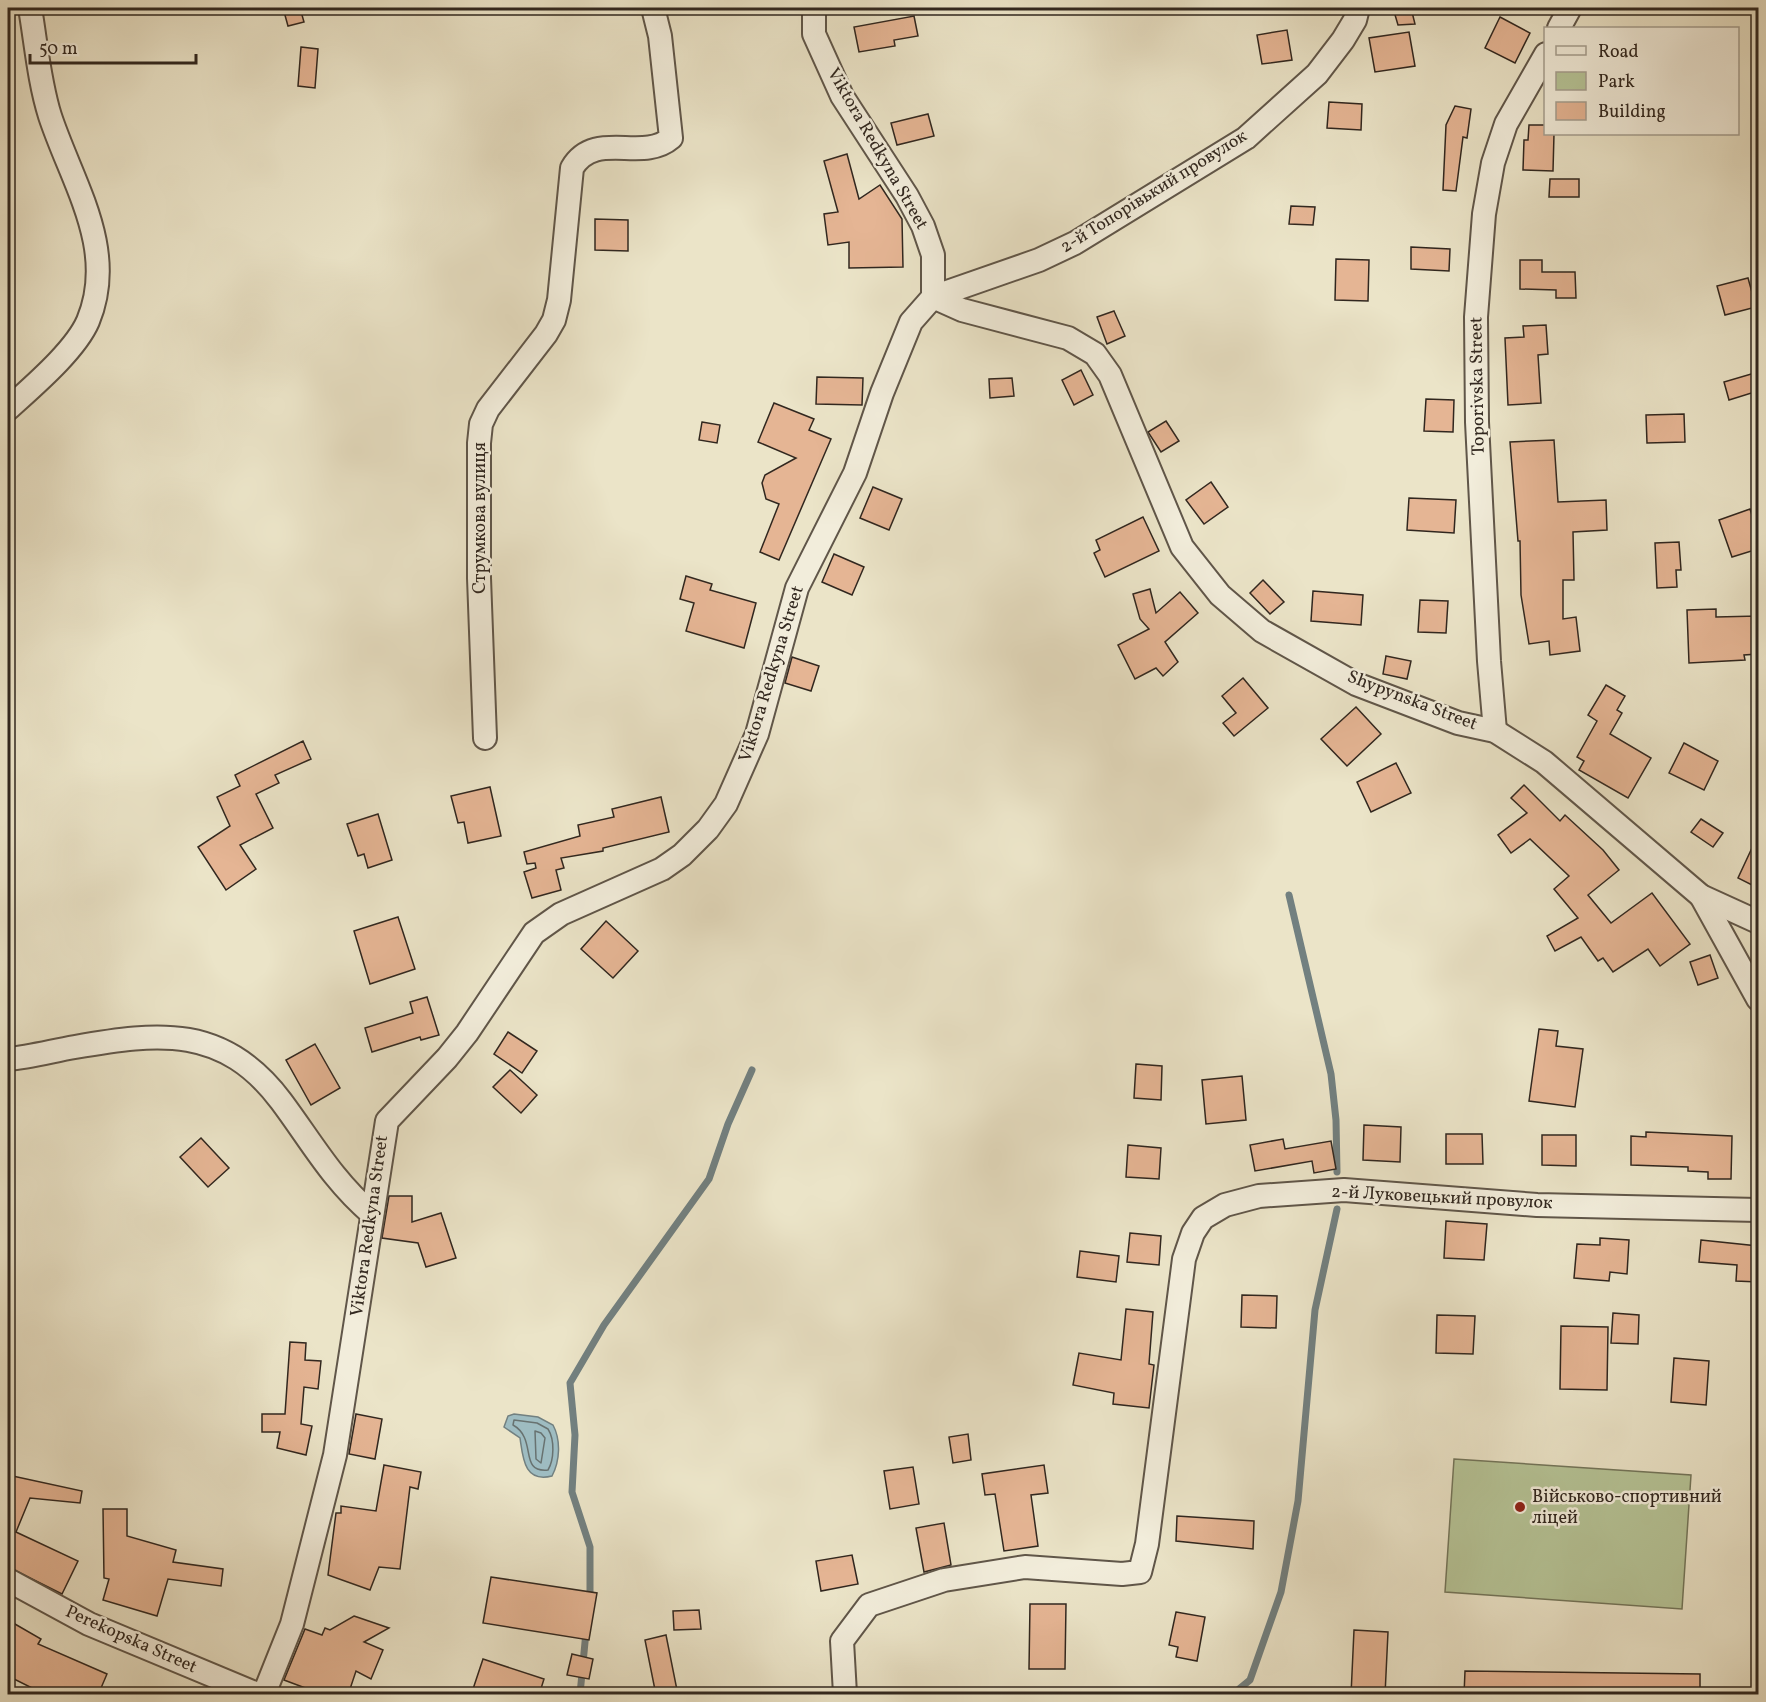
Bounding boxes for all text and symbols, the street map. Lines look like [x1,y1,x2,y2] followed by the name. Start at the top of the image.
[30,27,196,65] scale bar
[1544,27,1739,135] legend
[39,37,78,62] text: 50 m
[1598,40,1639,65] text: Road
[820,63,934,235] street label: Viktora Redkyna Street
[1598,70,1635,95] text: Park
[1598,100,1666,125] text: Building
[1056,124,1252,260] street label: 2-й Топорівький провулок
[1464,317,1492,455] street label: Toporivska Street
[468,442,493,594] street label: Струмкова вулиця
[733,583,811,765] street label: Viktora Redkyna Street
[1343,665,1481,737] street label: Shypynska Street
[345,1134,395,1318] street label: Viktora Redkyna Street
[1331,1180,1554,1216] street label: 2-й Луковецький провулок
[1532,1485,1722,1531] place label: Військово-спортивний ліцей
[1513,1500,1527,1514] marker: Військово-спортивний ліцей
[61,1600,201,1680] street label: Perekopska Street

